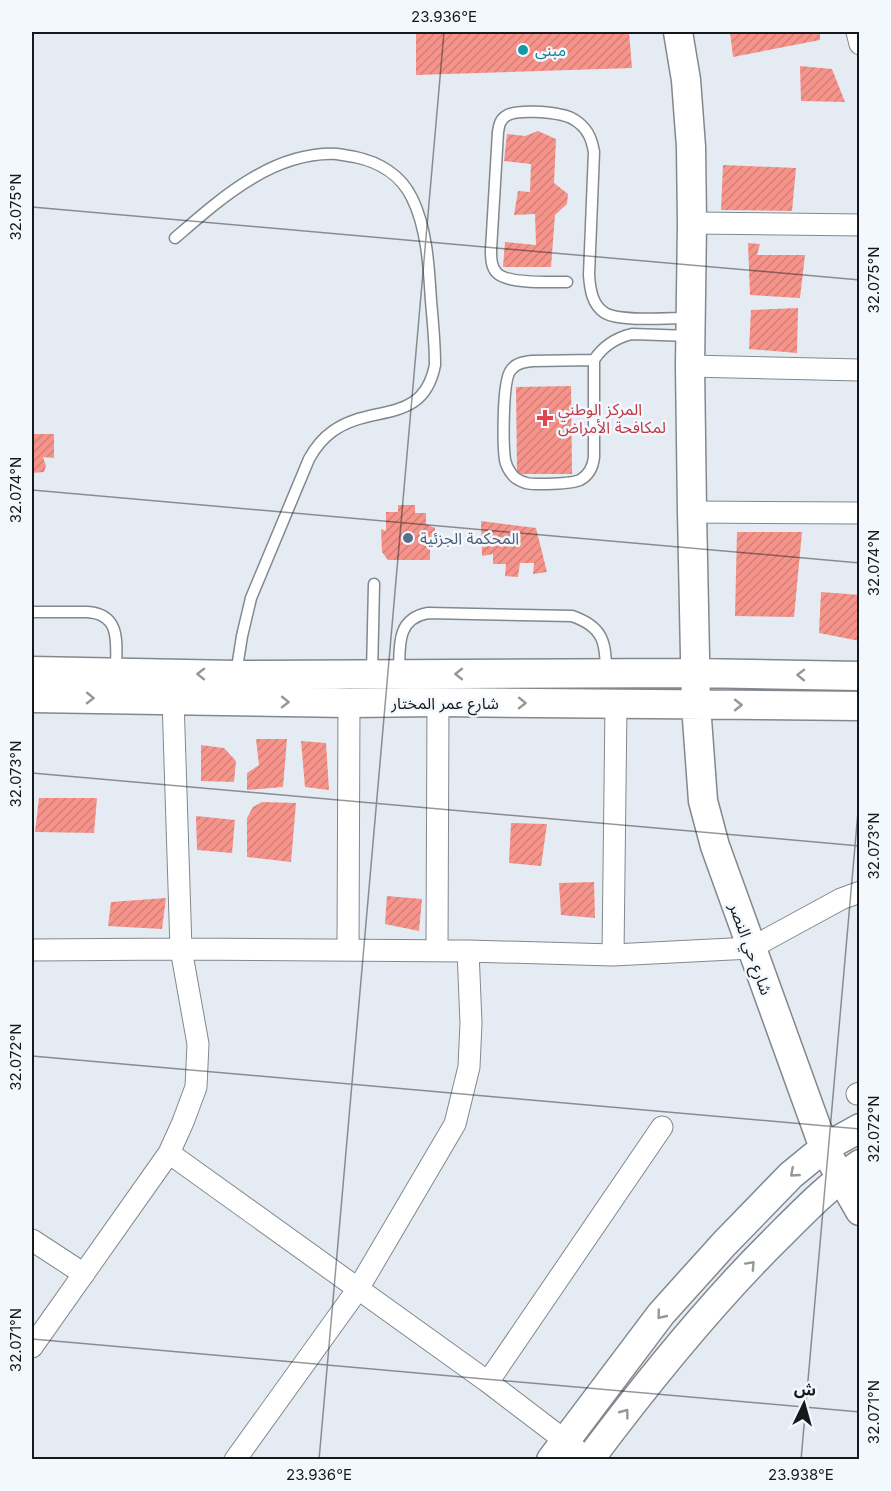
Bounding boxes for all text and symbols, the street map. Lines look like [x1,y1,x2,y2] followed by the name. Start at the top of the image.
[411,7,477,26] text: 23.936°E
[535,40,566,60] place label: مبنى
[516,43,530,57] marker: مبنى
[6,173,25,241] text: 32.075°N
[864,246,883,314] text: 32.075°N
[558,399,666,437] place label: المركز الوطني لمكافحة الأمراض
[536,409,554,427] marker: المركز الوطني لمكافحة الأمراض
[6,457,25,523] text: 32.074°N
[420,528,519,548] place label: المحكمة الجزئية
[864,530,883,596] text: 32.074°N
[401,531,415,545] marker: المحكمة الجزئية
[197,668,206,680] one-way arrow
[455,668,464,680] one-way arrow
[797,669,806,682] one-way arrow
[85,692,94,704] one-way arrow
[390,693,499,716] street label: شارع عمر المختار
[280,696,289,708] one-way arrow
[517,697,526,709] one-way arrow
[733,699,742,711] one-way arrow
[6,741,25,807] text: 32.073°N
[864,813,883,879] text: 32.073°N
[722,899,777,999] street label: شارع حي النصر
[6,1023,25,1091] text: 32.072°N
[864,1095,883,1163] text: 32.072°N
[790,1166,801,1177] one-way arrow
[744,1261,755,1271] one-way arrow
[6,1308,25,1372] text: 32.071°N
[657,1308,668,1319] one-way arrow
[774,1374,834,1434] north arrow
[794,1378,817,1400] text: ش
[864,1380,883,1444] text: 32.071°N
[617,1408,628,1419] one-way arrow
[286,1465,352,1484] text: 23.936°E
[768,1465,834,1484] text: 23.938°E

